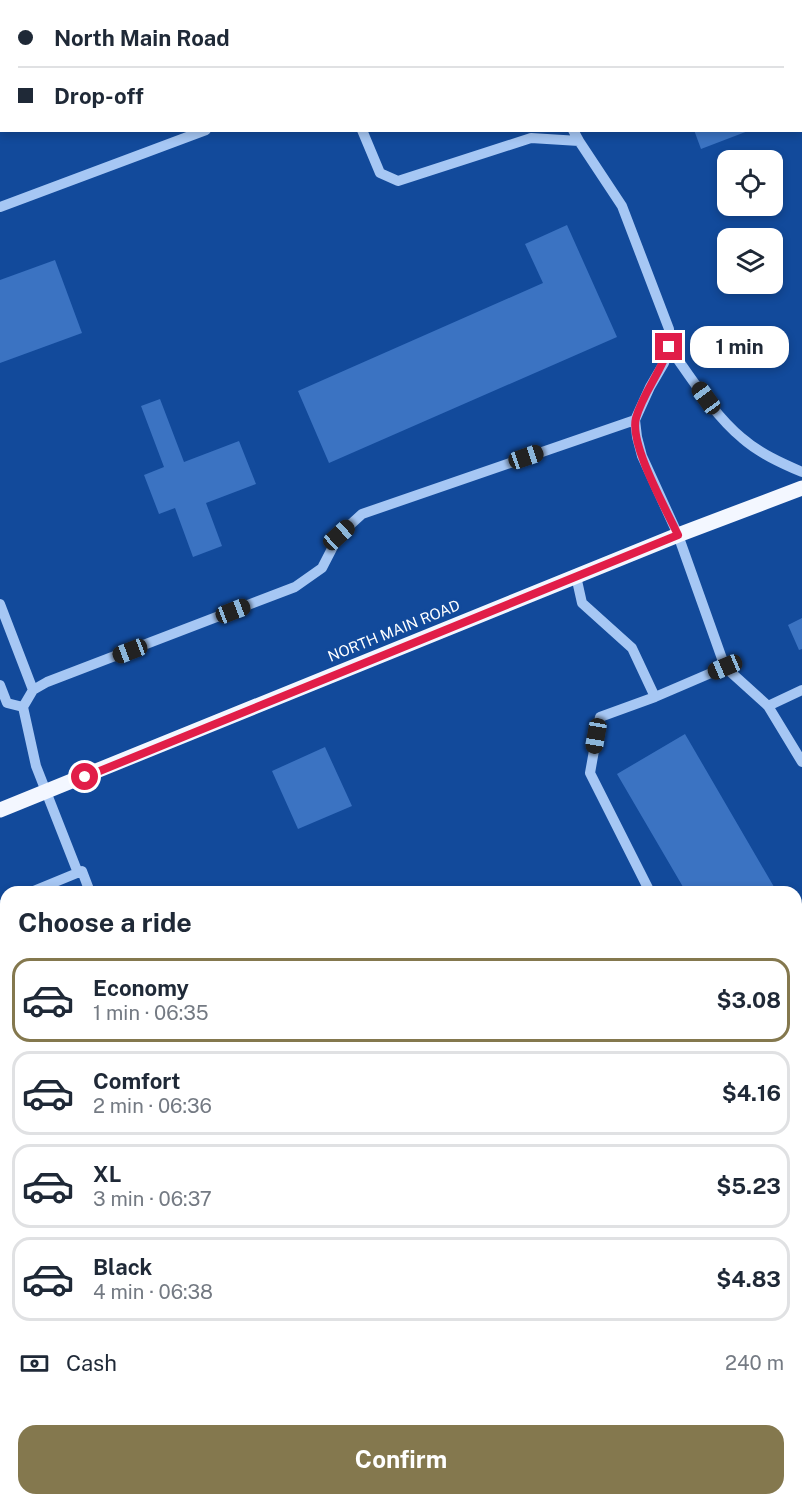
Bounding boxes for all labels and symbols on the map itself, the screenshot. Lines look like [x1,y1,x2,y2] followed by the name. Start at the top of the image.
[690,326,789,368] callout: 1 min
[655,333,682,360] route end
[688,378,724,418] car
[506,443,546,471] car
[320,516,358,554] car
[213,596,253,626] car
[325,596,462,665] street label: NORTH MAIN ROAD
[110,636,150,666] car
[705,652,745,682] car
[584,717,608,755] car
[71,763,98,790] route start

